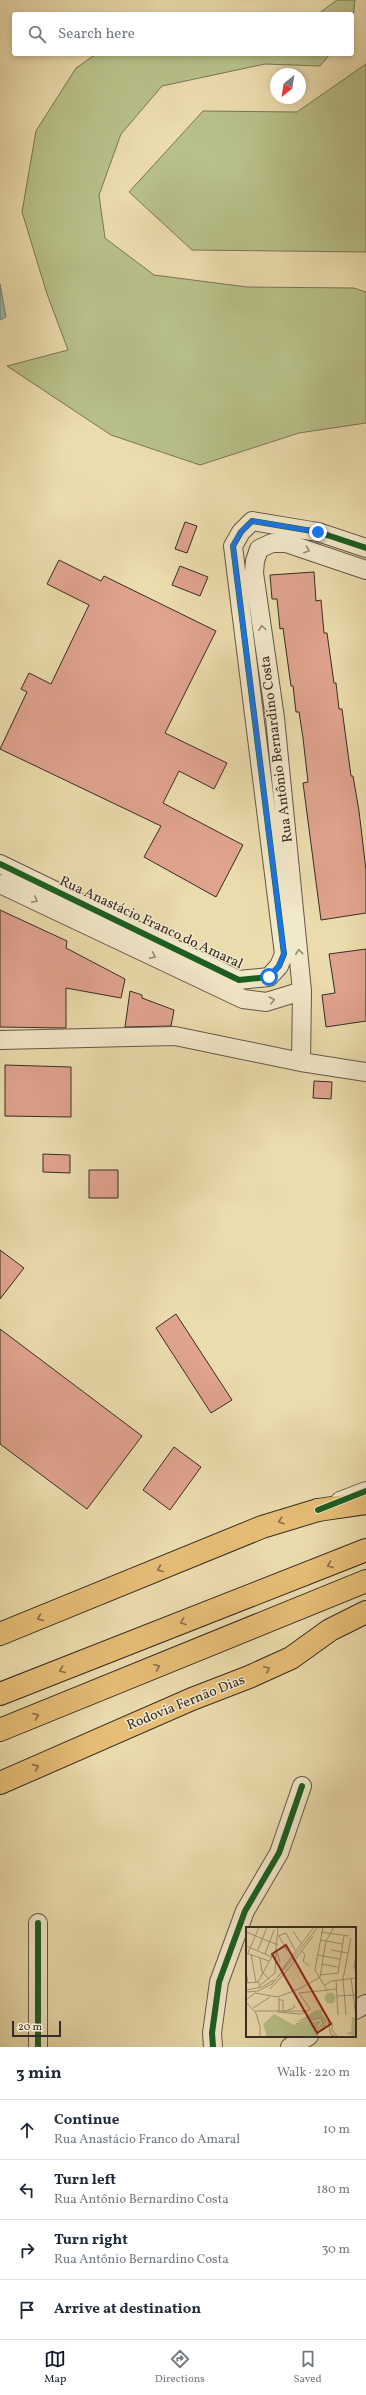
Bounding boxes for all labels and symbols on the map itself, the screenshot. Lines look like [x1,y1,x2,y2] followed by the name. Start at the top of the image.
[270,68,306,104] north arrow
[309,523,327,541] route end
[303,545,310,553] one-way arrow
[258,625,267,631] one-way arrow
[256,654,298,844] street label: Rua Antônio Bernardino Costa
[56,872,246,974] street label: Rua Anastácio Franco do Amaral
[31,895,39,903] one-way arrow
[294,949,303,955] one-way arrow
[148,951,156,959] one-way arrow
[260,968,278,986] route start
[269,996,276,1005] one-way arrow
[278,1516,285,1525] one-way arrow
[326,1560,333,1568] one-way arrow
[157,1564,164,1572] one-way arrow
[36,1613,43,1621] one-way arrow
[180,1618,187,1626] one-way arrow
[153,1664,160,1672] one-way arrow
[59,1665,66,1673] one-way arrow
[263,1666,271,1674] one-way arrow
[124,1671,248,1735] street label: Rodovia Fernão Dias
[33,1712,40,1720] one-way arrow
[32,1764,39,1772] one-way arrow
[246,1927,356,2037] inset map
[12,2019,61,2038] scale bar

